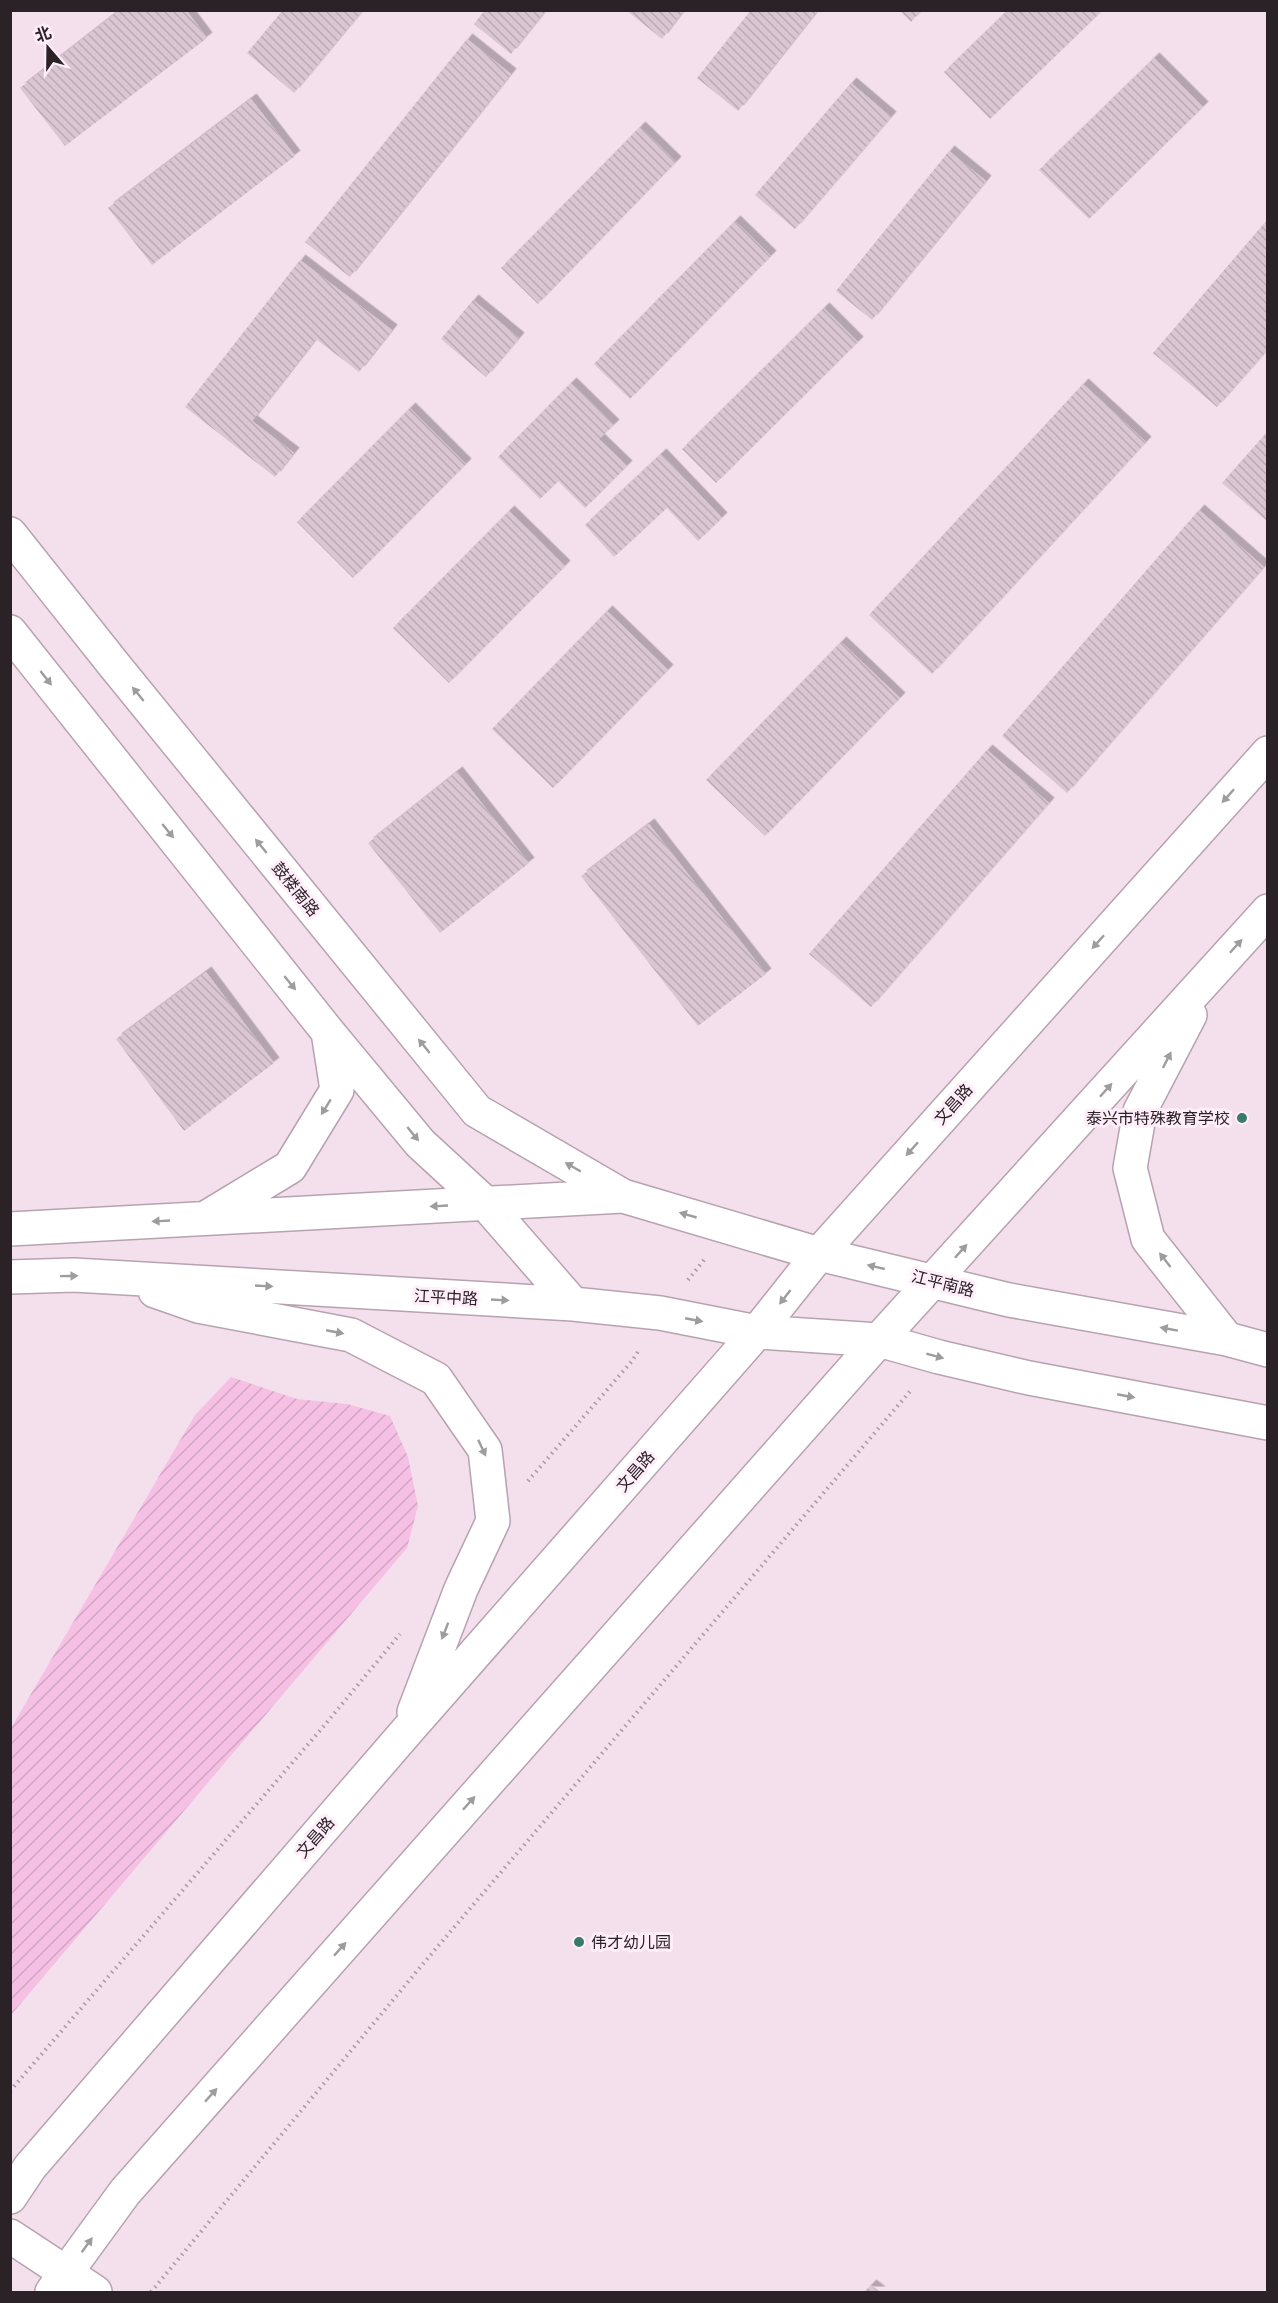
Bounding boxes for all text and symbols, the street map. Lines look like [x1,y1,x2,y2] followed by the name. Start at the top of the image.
[18,18,78,78] north arrow
[32,21,54,47] text: 北
[40,670,53,686] one-way arrow
[132,686,145,702] one-way arrow
[1221,789,1235,804] one-way arrow
[161,823,173,838] one-way arrow
[256,838,268,853] one-way arrow
[267,857,325,921] street label: 鼓楼南路
[1091,934,1105,949] one-way arrow
[1229,938,1243,953] one-way arrow
[283,975,296,991] one-way arrow
[418,1039,431,1054] one-way arrow
[1162,1051,1172,1068] one-way arrow
[929,1079,977,1129] street label: 文昌路
[1099,1083,1113,1098] one-way arrow
[321,1099,332,1116] one-way arrow
[1086,1107,1230,1129] place label: 泰兴市特殊教育学校
[1235,1111,1249,1125] marker: 泰兴市特殊教育学校
[406,1126,419,1142] one-way arrow
[905,1142,919,1157] one-way arrow
[565,1161,581,1172] one-way arrow
[430,1201,449,1210] one-way arrow
[679,1210,697,1219] one-way arrow
[151,1216,170,1225] one-way arrow
[954,1244,967,1259] one-way arrow
[1158,1252,1171,1268] one-way arrow
[866,1262,885,1271] one-way arrow
[909,1265,977,1301] street label: 江平南路
[59,1271,78,1280] one-way arrow
[254,1282,273,1291] one-way arrow
[413,1284,479,1310] street label: 江平中路
[778,1289,791,1305] one-way arrow
[491,1295,510,1305] one-way arrow
[685,1316,704,1325] one-way arrow
[1160,1324,1179,1333] one-way arrow
[326,1328,345,1337] one-way arrow
[926,1352,944,1361] one-way arrow
[1116,1392,1135,1401] one-way arrow
[476,1439,486,1457] one-way arrow
[611,1446,659,1496] street label: 文昌路
[440,1622,449,1640] one-way arrow
[462,1796,475,1811] one-way arrow
[291,1812,339,1862] street label: 文昌路
[591,1931,671,1953] place label: 伟才幼儿园
[572,1935,586,1949] marker: 伟才幼儿园
[333,1942,346,1957] one-way arrow
[204,2088,217,2103] one-way arrow
[80,2237,92,2253] one-way arrow

